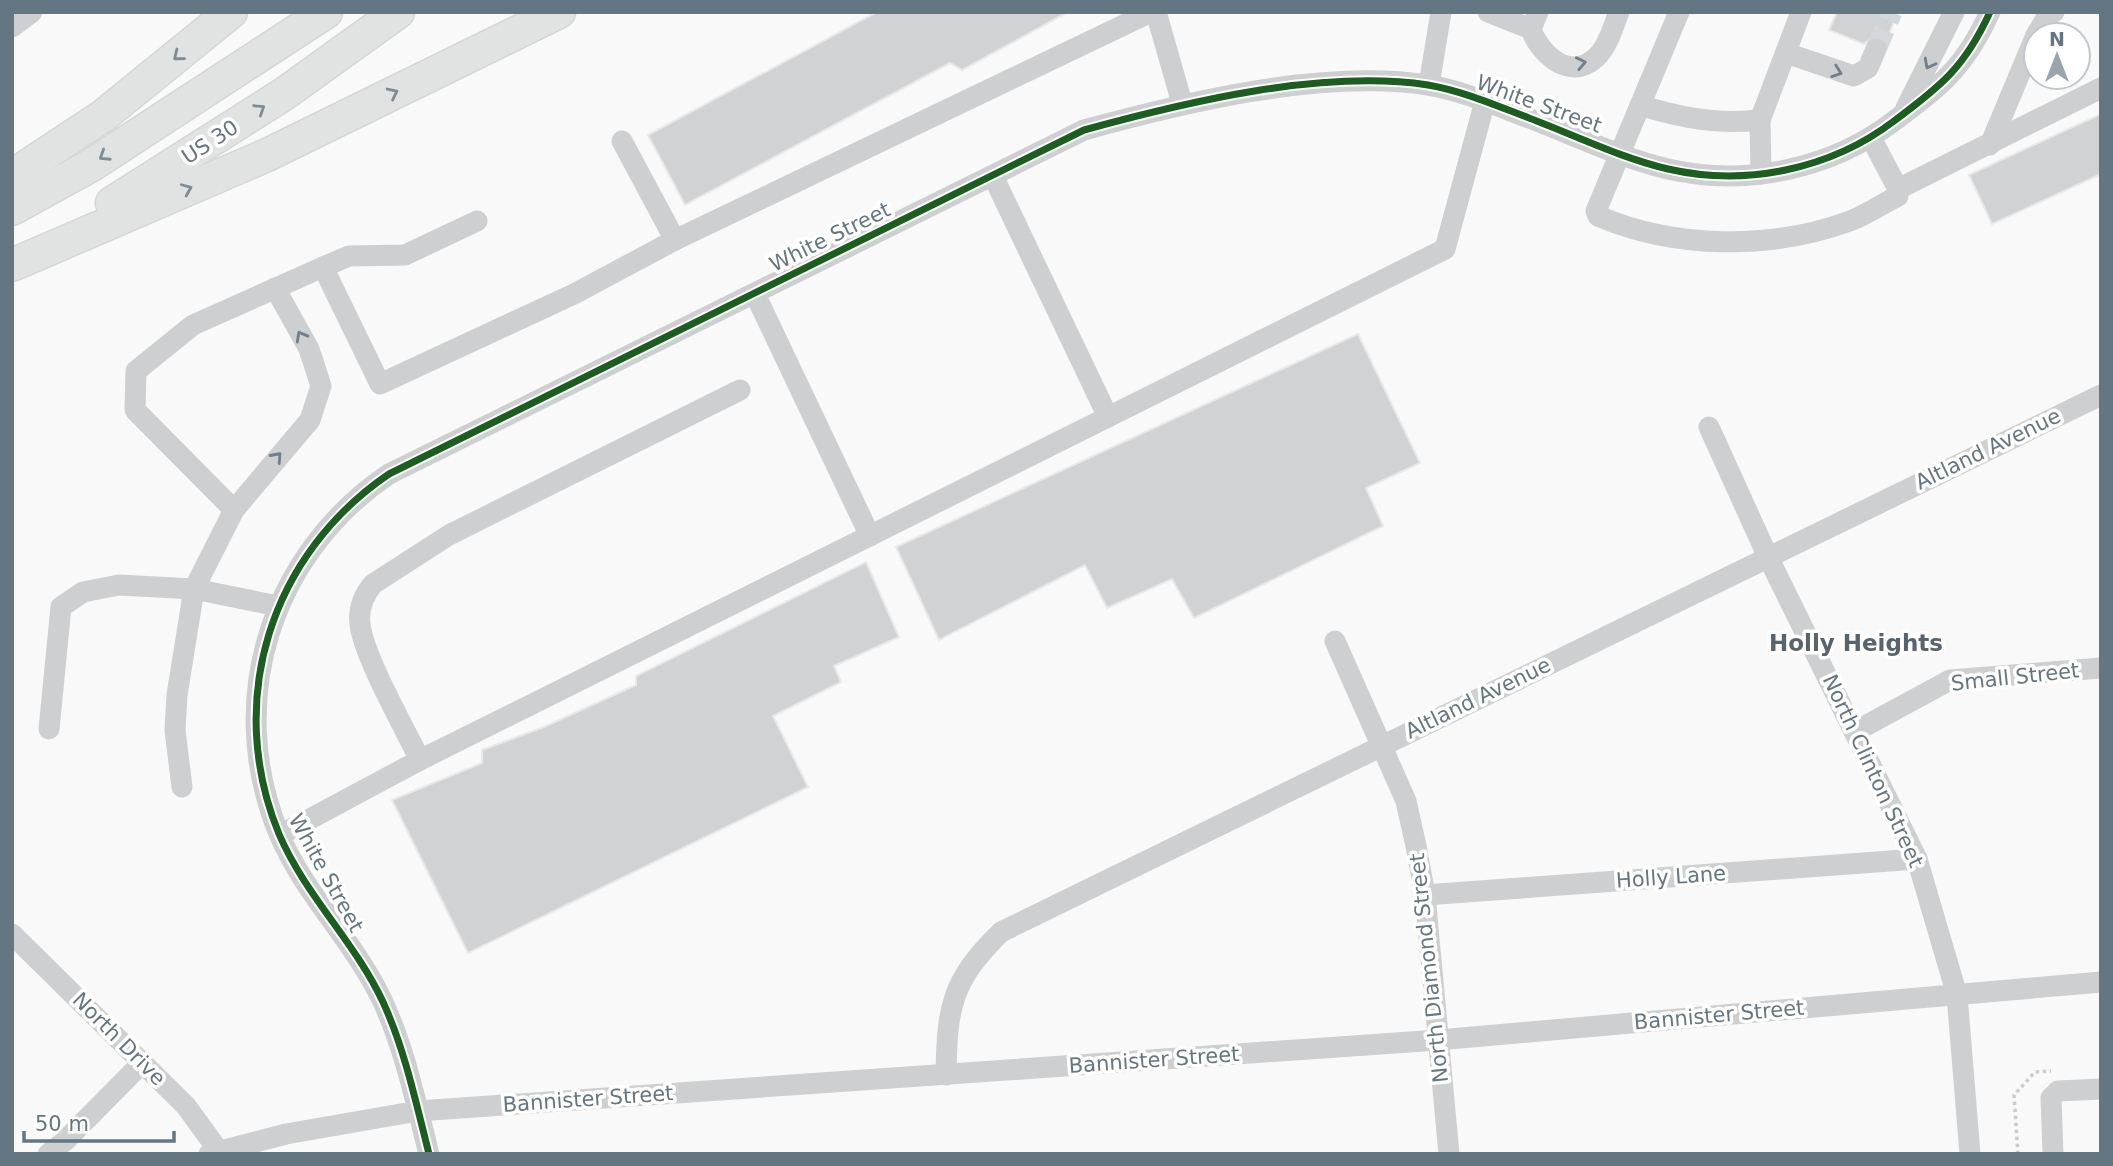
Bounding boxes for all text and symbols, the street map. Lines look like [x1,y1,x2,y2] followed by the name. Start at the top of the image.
[2022,21,2092,91] north arrow
[2049,28,2065,50] text: N
[174,47,186,60] one-way arrow
[1574,57,1586,72] one-way arrow
[1923,57,1937,70] one-way arrow
[1830,64,1842,78] one-way arrow
[1473,70,1605,138] street label: White Street
[386,87,398,101] one-way arrow
[252,105,265,117] one-way arrow
[177,115,243,169] street label: US 30
[99,148,112,161] one-way arrow
[180,183,193,197] one-way arrow
[766,197,894,277] street label: White Street
[296,330,309,343] one-way arrow
[1912,403,2064,495] street label: Altland Avenue
[269,452,281,465] one-way arrow
[1769,630,1943,656] district label: Holly Heights
[1402,652,1554,744] street label: Altland Avenue
[1950,658,2080,696] street label: Small Street
[1818,671,1928,871] street label: North Clinton Street
[284,810,368,936] street label: White Street
[1405,852,1453,1084] street label: North Diamond Street
[1615,861,1727,893] street label: Holly Lane
[68,988,170,1090] street label: North Drive
[1633,996,1805,1034] street label: Bannister Street
[1068,1042,1240,1078] street label: Bannister Street
[502,1081,674,1117] street label: Bannister Street
[24,1100,175,1144] scale bar
[35,1112,89,1136] text: 50 m

